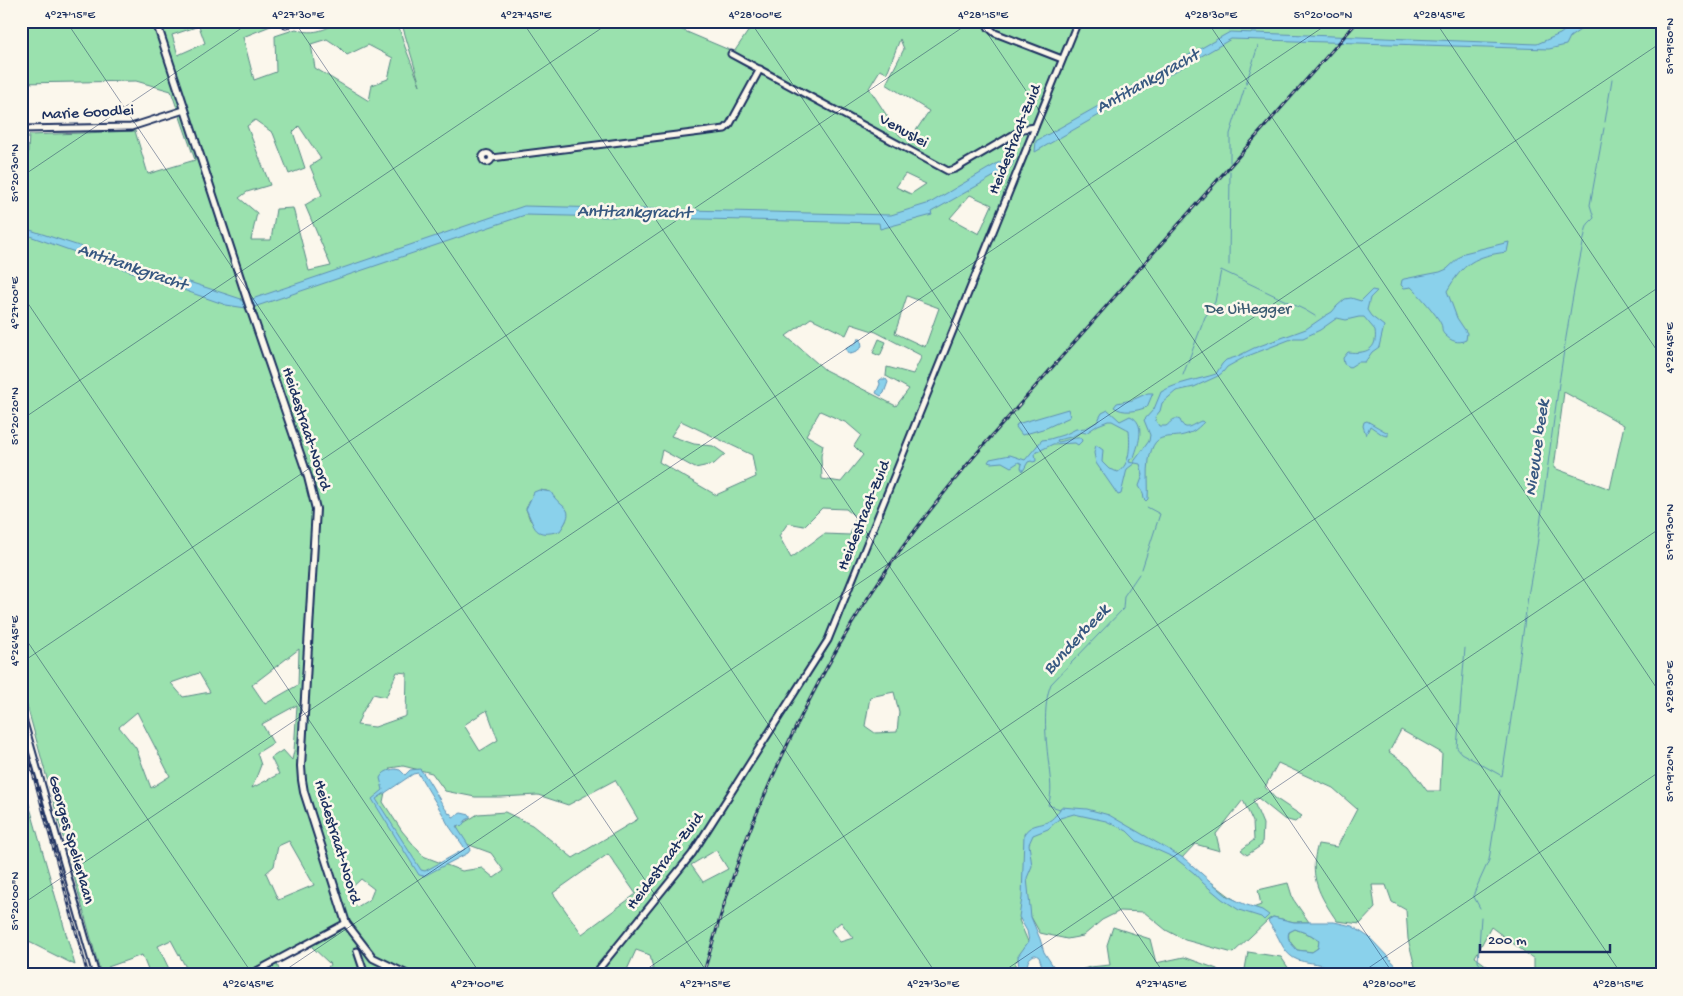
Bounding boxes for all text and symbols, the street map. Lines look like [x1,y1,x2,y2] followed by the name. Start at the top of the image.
[45,9,95,23] text: 4°27'15"E
[272,9,324,23] text: 4°27'30"E
[501,9,552,23] text: 4°27'45"E
[729,9,782,23] text: 4°28'00"E
[958,9,1009,23] text: 4°28'15"E
[1185,9,1238,23] text: 4°28'30"E
[1294,9,1353,23] text: 51°20'00"N
[1413,9,1465,23] text: 4°28'45"E
[1664,18,1678,74] text: 51°19'50"N
[1093,43,1206,119] water label: Antitankgracht
[985,81,1047,198] street label: Heidestraat-Zuid
[41,102,135,126] street label: Marie Goodlei
[874,110,931,153] street label: Venuslei
[9,144,23,202] text: 51°20'30"N
[577,202,695,225] water label: Antitankgracht
[75,240,193,298] water label: Antitankgracht
[9,276,23,329] text: 4°27'00"E
[1204,301,1292,320] park label: De Uitlegger
[1664,322,1678,374] text: 4°28'45"E
[276,365,334,494] street label: Heidestraat-Noord
[9,387,23,445] text: 51°20'20"N
[1521,397,1555,497] water label: Nieuwe beek
[834,457,896,574] street label: Heidestraat-Zuid
[1664,504,1678,560] text: 51°19'30"N
[1039,599,1116,680] water label: Bunderbeek
[9,615,23,666] text: 4°26'45"E
[1664,660,1678,713] text: 4°28'30"E
[1664,746,1678,802] text: 51°19'20"N
[43,774,98,907] street label: Georges Spelierlaan
[308,778,364,908] street label: Heidestraat-Noord
[623,808,710,914] street label: Heidestraat-Zuid
[9,871,23,930] text: 51°20'00"N
[1480,921,1610,953] scale bar
[1488,932,1527,950] text: 200 m
[223,978,274,992] text: 4°26'45"E
[451,978,504,992] text: 4°27'00"E
[680,978,730,992] text: 4°27'15"E
[907,978,959,992] text: 4°27'30"E
[1136,978,1187,992] text: 4°27'45"E
[1363,978,1416,992] text: 4°28'00"E
[1593,978,1644,992] text: 4°28'15"E

